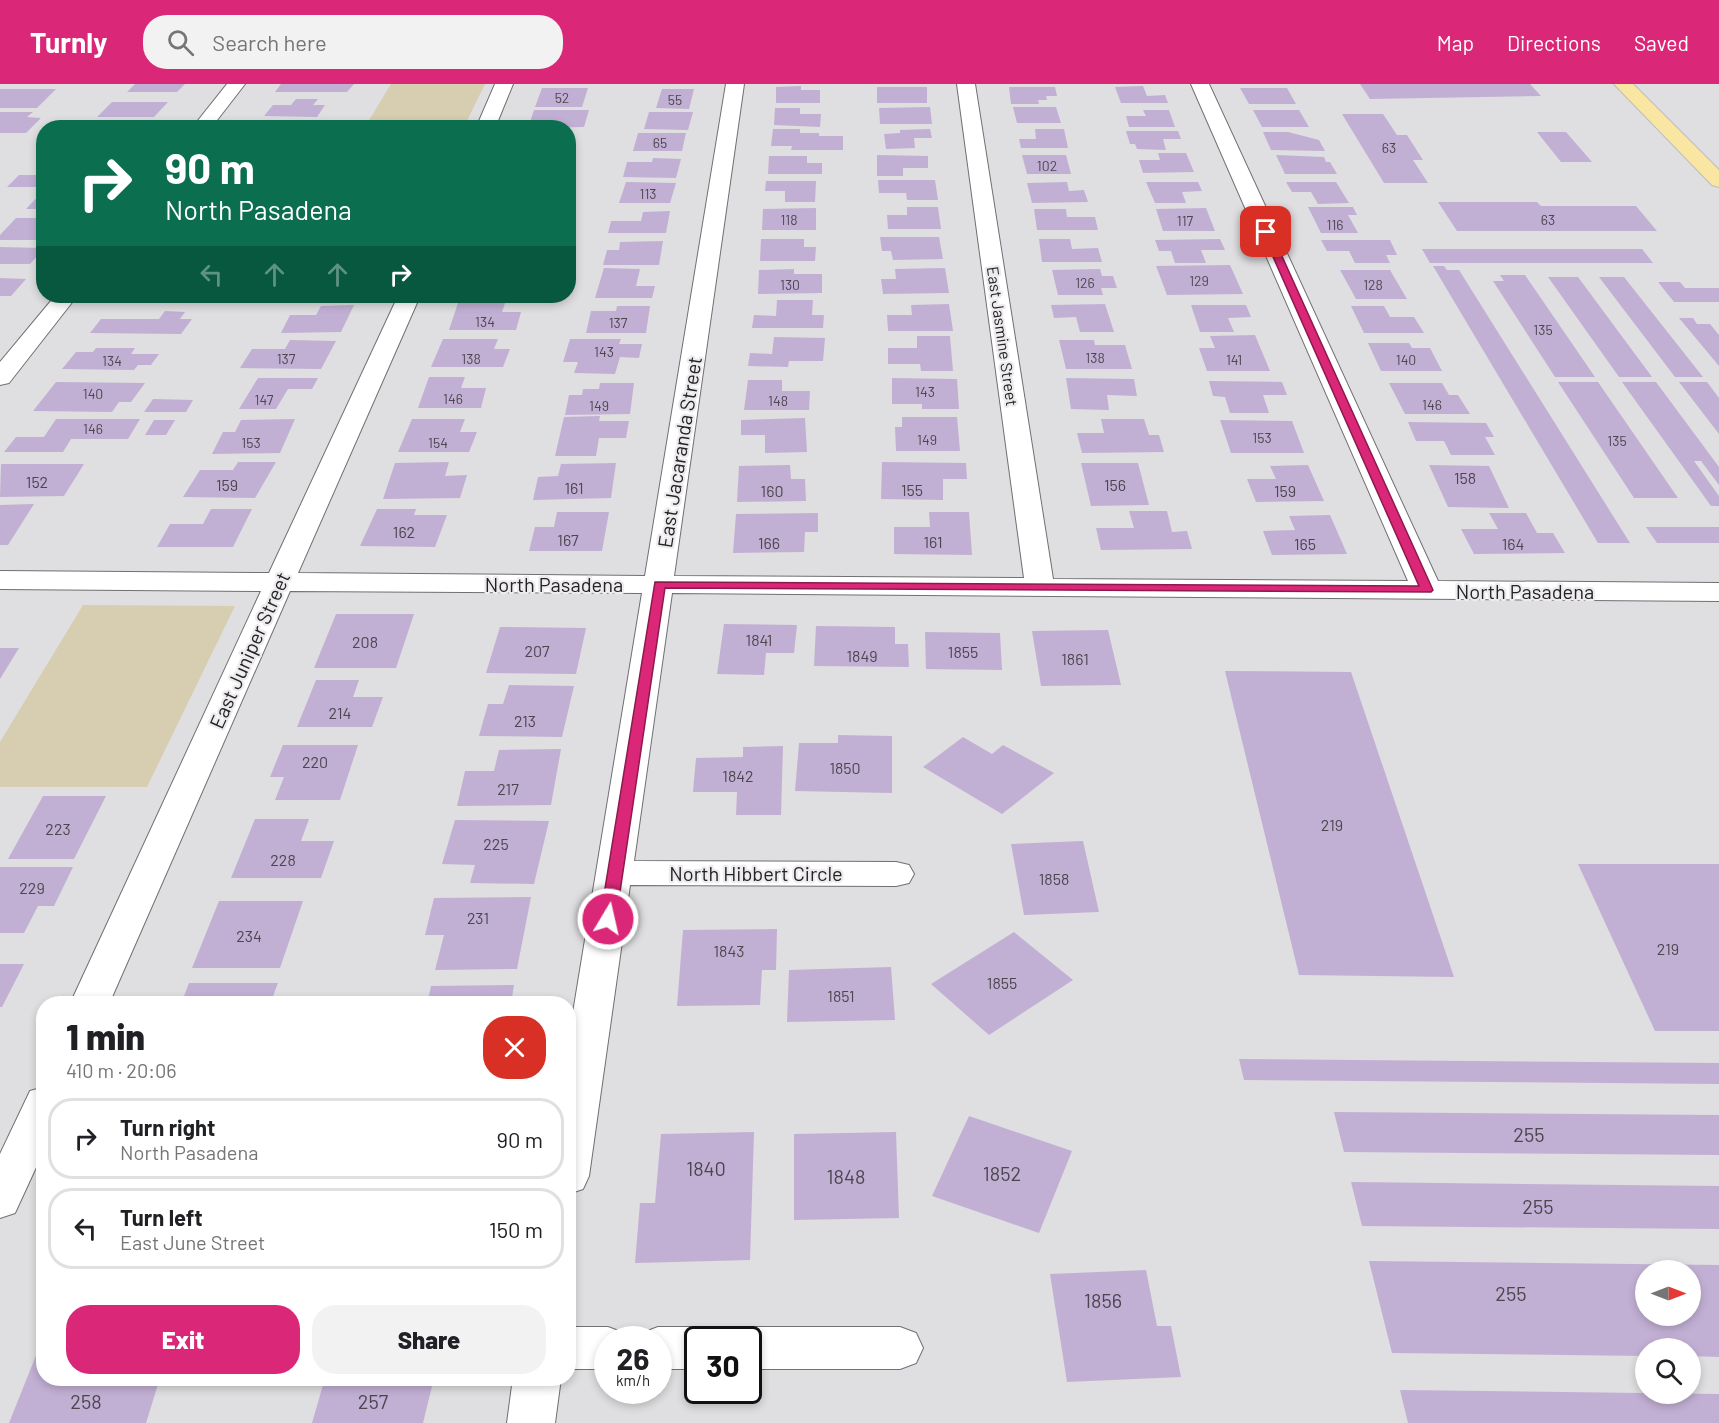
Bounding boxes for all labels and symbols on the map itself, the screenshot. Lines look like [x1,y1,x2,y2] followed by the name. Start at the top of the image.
[555,89,569,106] house number: 52
[668,91,682,108] house number: 55
[653,134,667,151] house number: 65
[1382,139,1396,156] house number: 63
[1037,157,1057,174] house number: 102
[639,185,657,202] house number: 113
[1240,206,1291,257] pin
[780,211,798,228] house number: 118
[1541,211,1555,228] house number: 63
[1177,212,1194,229] house number: 117
[1326,216,1344,233] house number: 116
[984,265,1022,407] street label: East Jasmine Street
[1189,272,1209,289] house number: 129
[1075,274,1095,291] house number: 126
[780,276,800,293] house number: 130
[1363,276,1383,293] house number: 128
[475,313,495,330] house number: 134
[609,314,628,331] house number: 137
[1533,321,1553,338] house number: 135
[594,343,614,360] house number: 143
[1085,349,1105,366] house number: 138
[277,350,296,367] house number: 137
[461,350,481,367] house number: 138
[1226,351,1242,368] house number: 141
[1396,351,1416,368] house number: 140
[102,352,122,369] house number: 134
[652,355,706,549] street label: East Jacaranda Street
[915,383,935,400] house number: 143
[83,385,103,402] house number: 140
[443,390,463,407] house number: 146
[255,391,274,408] house number: 147
[768,392,788,409] house number: 148
[1422,396,1442,413] house number: 146
[589,397,609,414] house number: 149
[83,420,103,437] house number: 146
[1252,429,1272,446] house number: 153
[917,431,937,448] house number: 149
[1607,432,1627,449] house number: 135
[241,434,261,451] house number: 153
[428,434,448,451] house number: 154
[1454,468,1476,487] house number: 158
[26,472,48,491] house number: 152
[216,475,238,494] house number: 159
[1104,475,1126,494] house number: 156
[564,478,584,497] house number: 161
[901,480,923,499] house number: 155
[761,481,783,500] house number: 160
[1274,481,1296,500] house number: 159
[393,522,415,541] house number: 162
[557,530,579,549] house number: 167
[923,532,943,551] house number: 161
[758,533,780,552] house number: 166
[1294,534,1316,553] house number: 165
[1502,534,1524,553] house number: 164
[204,568,294,732] street label: East Juniper Street
[485,572,623,596] street label: North Pasadena
[1456,579,1594,603] street label: North Pasadena
[746,630,772,649] house number: 1841
[352,632,378,651] house number: 208
[524,641,550,660] house number: 207
[948,642,978,661] house number: 1855
[846,646,878,665] house number: 1849
[1061,649,1089,668] house number: 1861
[329,703,351,722] house number: 214
[514,711,536,730] house number: 213
[302,752,328,771] house number: 220
[829,758,861,777] house number: 1850
[722,766,754,785] house number: 1842
[497,779,519,798] house number: 217
[1321,815,1343,834] house number: 219
[45,819,71,838] house number: 223
[483,834,509,853] house number: 225
[270,850,296,869] house number: 228
[669,861,843,885] street label: North Hibbert Circle
[1039,869,1069,888] house number: 1858
[19,878,45,897] house number: 229
[576,887,640,951] position arrow
[467,908,489,927] house number: 231
[236,926,262,945] house number: 234
[1657,939,1679,958] house number: 219
[714,941,745,960] house number: 1843
[987,973,1017,992] house number: 1855
[827,986,855,1005] house number: 1851
[1513,1122,1545,1146] house number: 255
[686,1156,726,1180] house number: 1840
[983,1161,1021,1185] house number: 1852
[827,1164,865,1188] house number: 1848
[1522,1194,1554,1218] house number: 255
[1635,1260,1701,1326] north arrow
[1495,1281,1527,1305] house number: 255
[1084,1288,1122,1312] house number: 1856
[684,1326,762,1404] speed limit sign: 30
[70,1389,102,1413] house number: 258
[358,1389,389,1413] house number: 257

